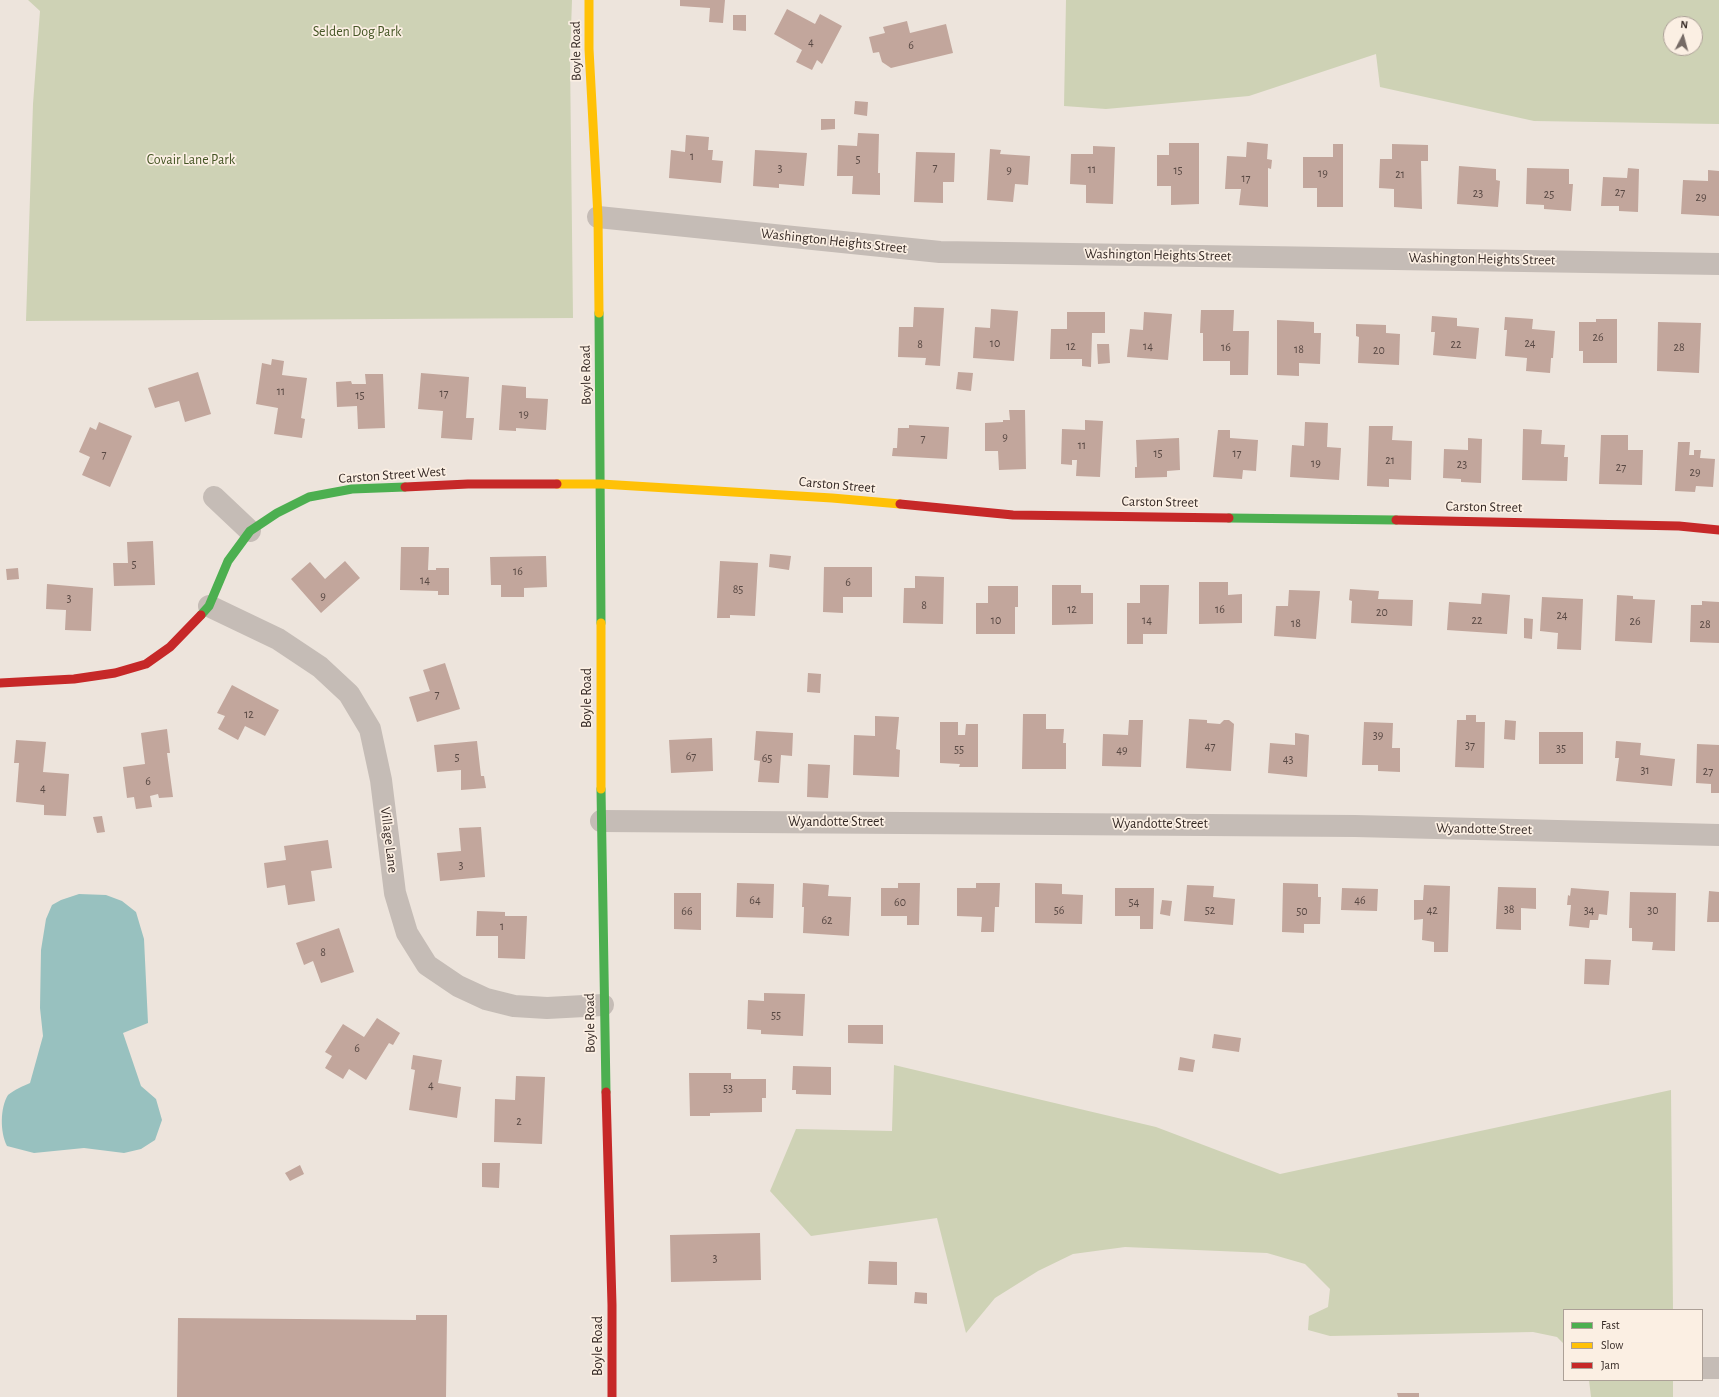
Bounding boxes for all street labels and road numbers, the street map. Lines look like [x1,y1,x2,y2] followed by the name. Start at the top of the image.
[567,21,585,81] street label: Boyle Road
[760,225,908,257] street label: Washington Heights Street
[1084,245,1232,265] street label: Washington Heights Street
[1408,249,1556,269] street label: Washington Heights Street
[577,345,595,405] street label: Boyle Road
[338,463,446,487] street label: Carston Street West
[798,473,876,497] street label: Carston Street
[1121,493,1199,511] street label: Carston Street
[1445,498,1523,516] street label: Carston Street
[579,668,595,728] street label: Boyle Road
[377,806,401,874] street label: Village Lane
[788,814,884,830] street label: Wyandotte Street
[1112,816,1208,832] street label: Wyandotte Street
[1436,820,1532,838] street label: Wyandotte Street
[581,993,599,1053] street label: Boyle Road
[590,1316,606,1376] street label: Boyle Road

